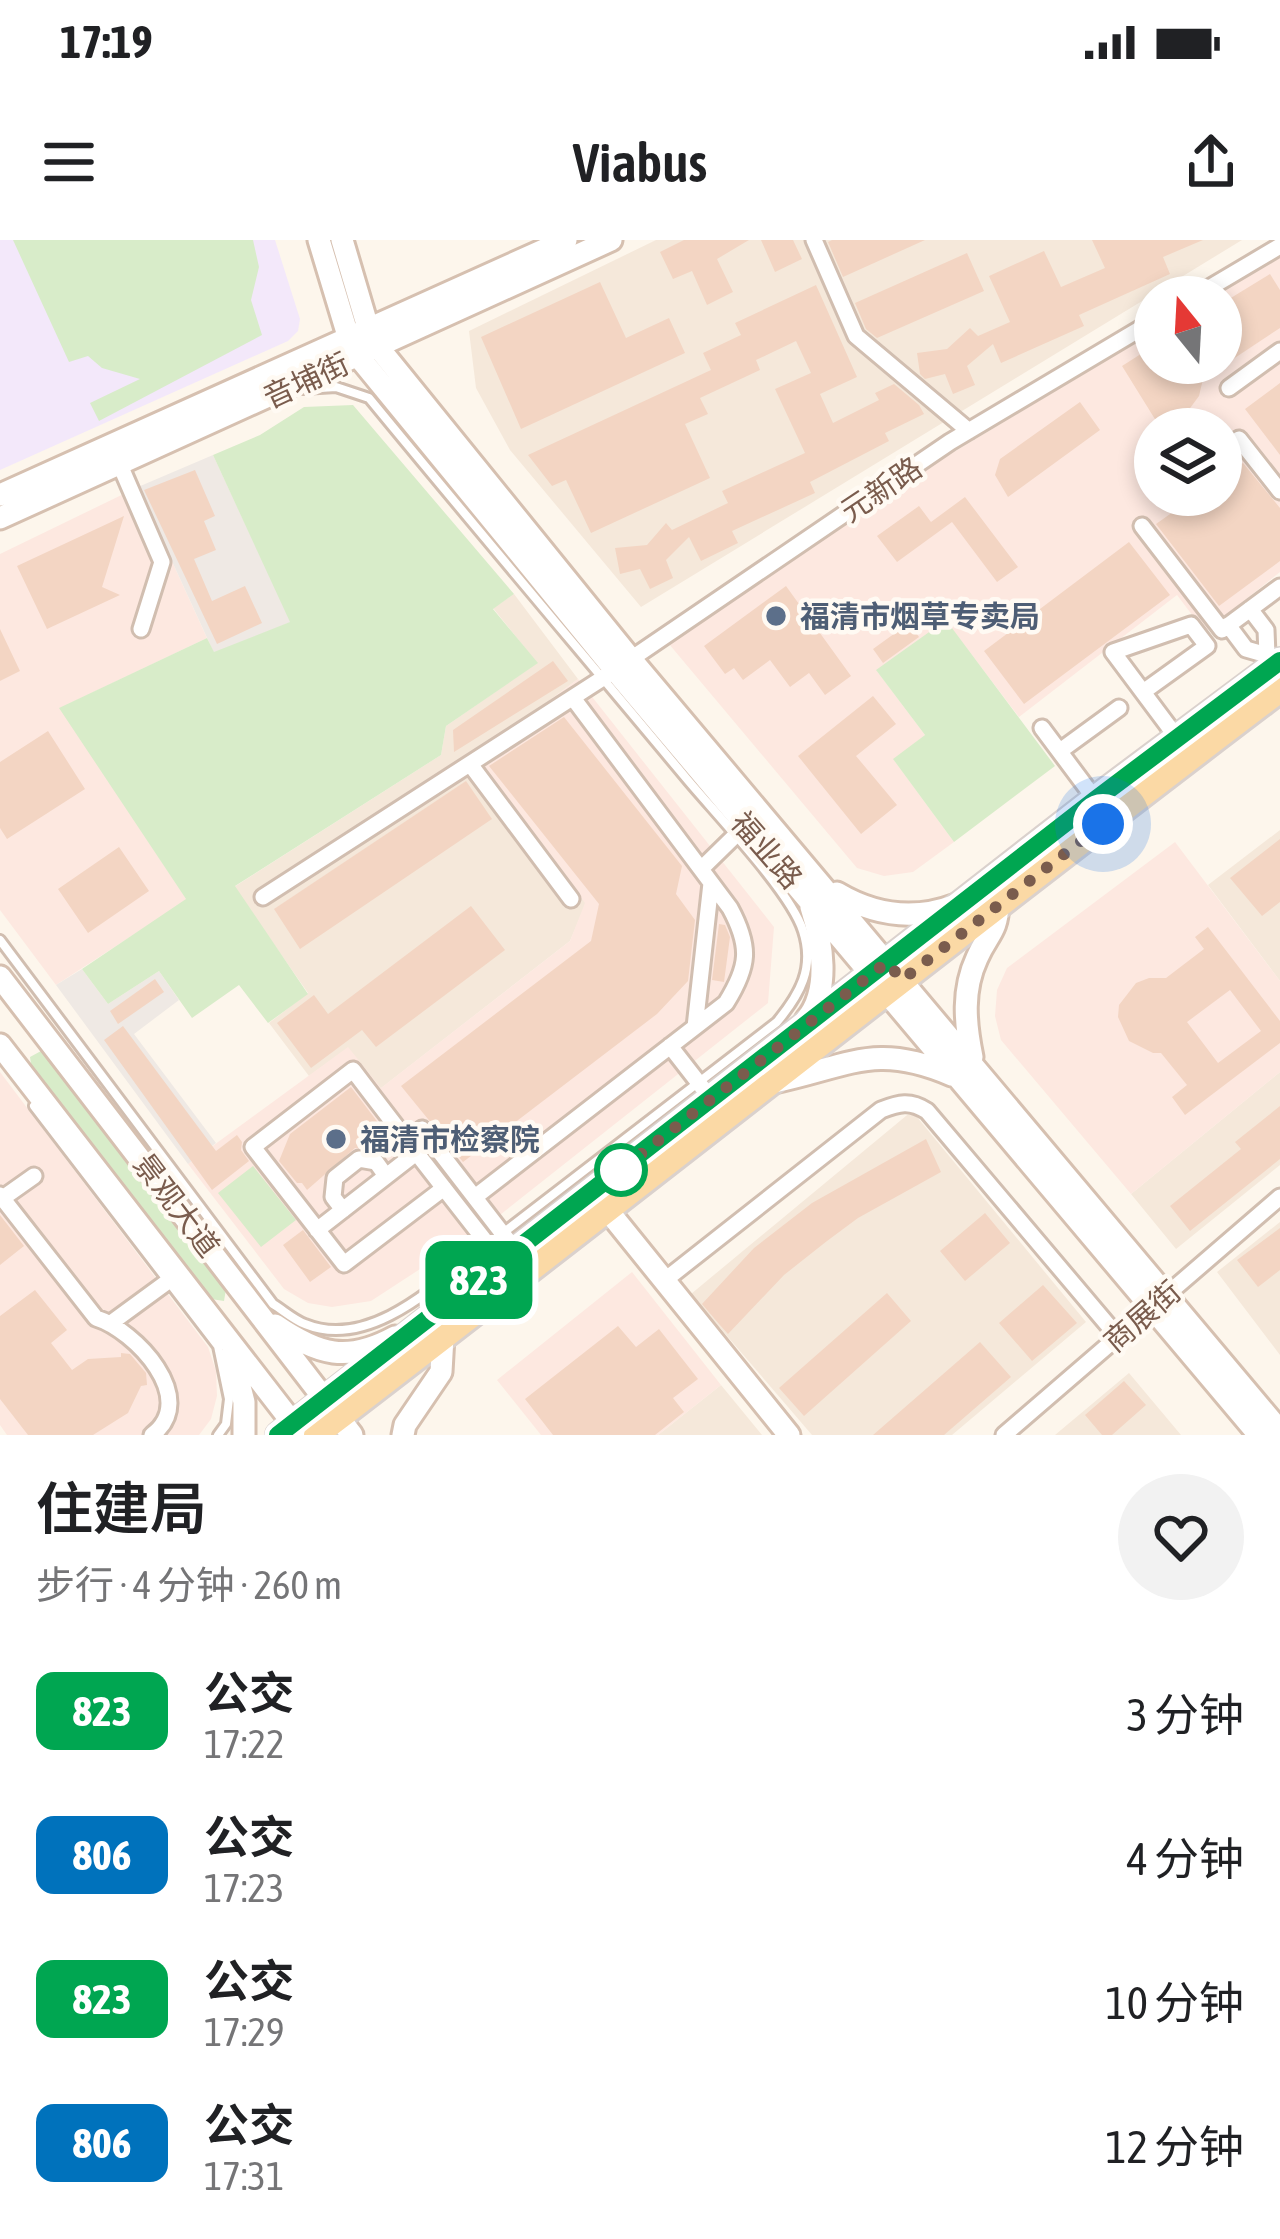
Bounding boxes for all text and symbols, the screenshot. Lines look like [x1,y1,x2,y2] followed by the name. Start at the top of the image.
[60,16,153,68] text: 17:19
[36,129,102,195] icon: menu
[1178,129,1244,195] icon: share
[573,132,707,193] text: Viabus
[1134,276,1242,384] north arrow
[1134,276,1242,516] map controls
[258,346,354,414] street label: 音埔街
[1134,408,1242,516] button: layers
[834,450,928,528] street label: 元新路
[800,599,1040,633] place label: 福清市烟草专卖局
[763,603,789,629] marker: 福清市烟草专卖局
[1073,794,1133,854] your location
[725,805,809,895] street label: 福业路
[360,1122,540,1156] place label: 福清市检察院
[323,1126,349,1152] marker: 福清市检察院
[596,1145,646,1195] unlabelled marker
[127,1147,227,1263] street label: 景观大道
[410,1241,548,1319] line badge: 823
[449,1256,509,1304] text: 823
[1097,1274,1187,1358] street label: 商展街
[1118,1474,1244,1600] button: heart
[36,1476,207,1541] text: 住建局
[36,1563,342,1607] text: 步行 · 4 分钟 · 260 m
[204,1667,294,1719] text: 公交
[72,1687,132,1735] text: 823
[1127,1689,1244,1741] text: 3 分钟
[204,1722,284,1766] text: 17:22
[204,1811,294,1863] text: 公交
[72,1831,132,1879] text: 806
[1127,1833,1244,1885] text: 4 分钟
[204,1866,284,1910] text: 17:23
[204,1955,294,2007] text: 公交
[72,1975,132,2023] text: 823
[1106,1977,1244,2029] text: 10 分钟
[204,2010,284,2054] text: 17:29
[204,2099,294,2151] text: 公交
[72,2119,132,2167] text: 806
[1106,2121,1244,2173] text: 12 分钟
[204,2154,284,2198] text: 17:31

